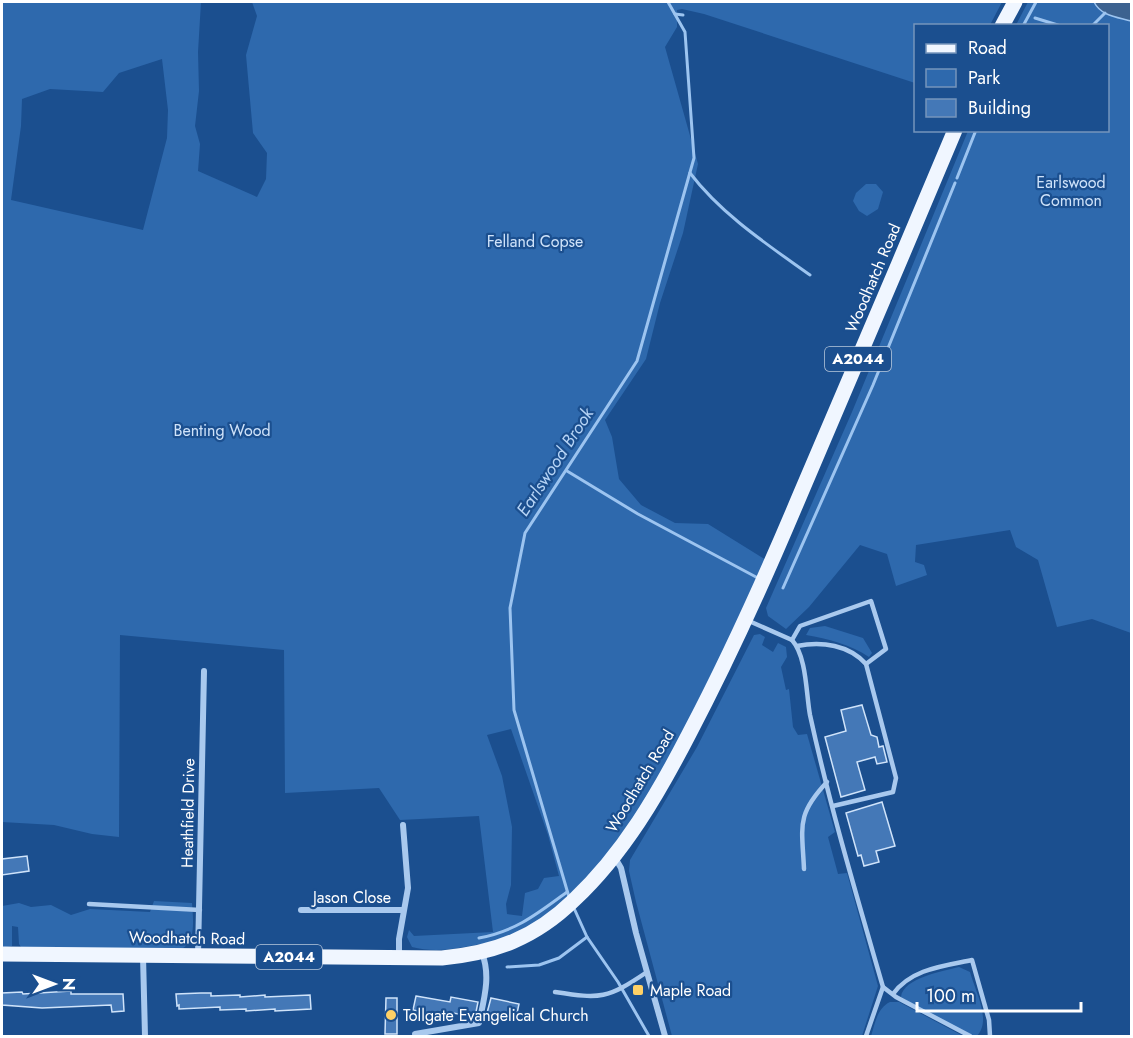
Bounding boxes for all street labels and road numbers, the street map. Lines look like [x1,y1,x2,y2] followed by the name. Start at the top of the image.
[840,220,906,336] street label: Woodhatch Road
[825,347,891,371] road number: A2044
[600,725,680,837] street label: Woodhatch Road
[176,758,200,868] street label: Heathfield Drive
[311,886,391,909] street label: Jason Close
[129,925,245,951] street label: Woodhatch Road
[256,945,322,969] road number: A2044

